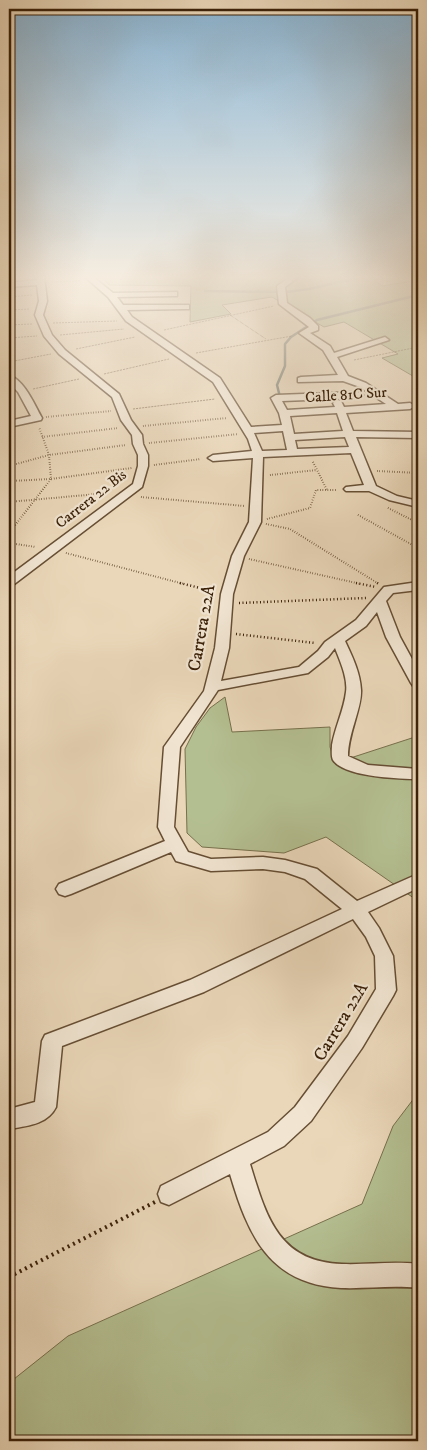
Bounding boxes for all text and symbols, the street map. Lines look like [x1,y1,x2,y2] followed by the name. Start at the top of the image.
[305,383,388,407] street label: Calle 81C Sur
[52,465,130,533] street label: Carrera 22 Bis
[184,582,221,673] street label: Carrera 22A
[309,978,373,1065] street label: Carrera 22A

